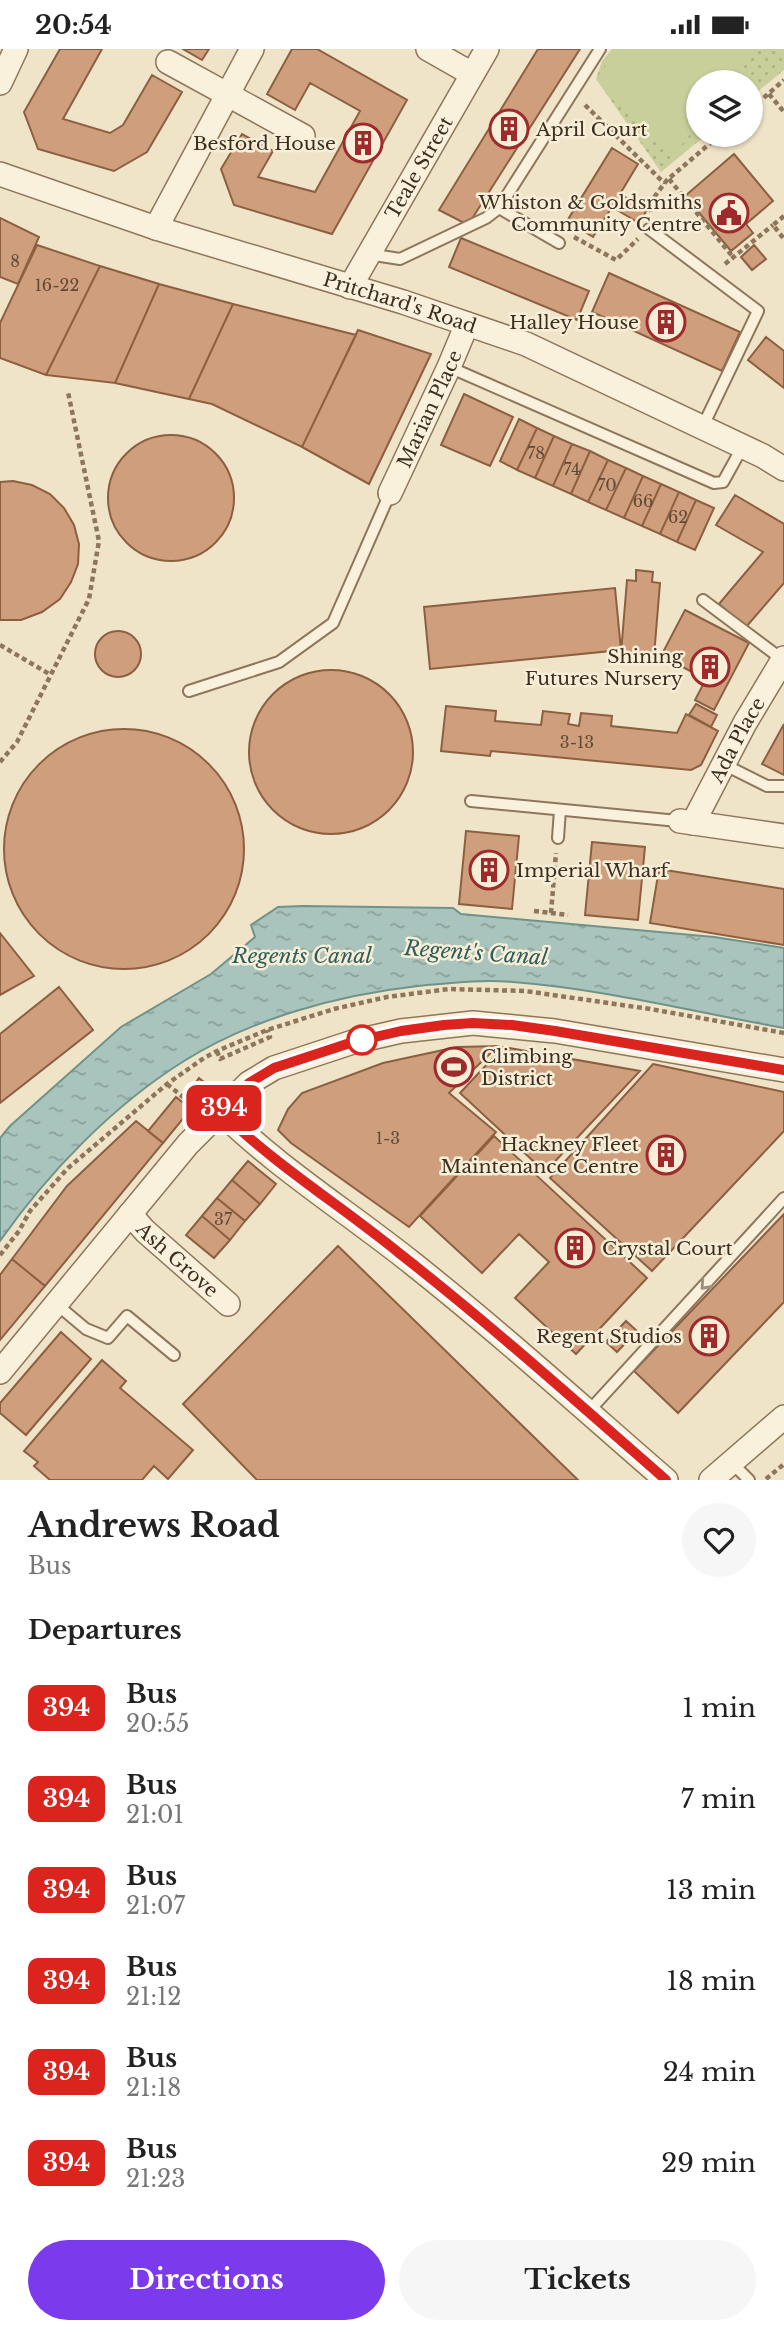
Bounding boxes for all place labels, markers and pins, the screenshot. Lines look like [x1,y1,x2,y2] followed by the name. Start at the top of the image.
[488,108,530,150] building icon: April Court
[535,118,648,141] place label: April Court
[342,122,384,164] building icon: Besford House
[193,132,336,155] place label: Besford House
[478,191,702,236] place label: Whiston & Goldsmiths Community Centre
[708,192,750,234] public building icon: Whiston & Goldsmiths Community Centre
[645,301,687,343] building icon: Halley House
[509,311,639,334] place label: Halley House
[525,645,684,690] place label: Shining Futures Nursery
[689,646,731,688] building icon: Shining Futures Nursery
[468,849,510,891] building icon: Imperial Wharf
[516,859,670,882] place label: Imperial Wharf
[347,1025,377,1055] unlabelled marker
[481,1045,573,1090] place label: Climbing District
[433,1046,475,1088] sports icon: Climbing District
[441,1133,640,1178] place label: Hackney Fleet Maintenance Centre
[645,1134,687,1176] building icon: Hackney Fleet Maintenance Centre
[554,1227,596,1269] building icon: Crystal Court
[602,1237,734,1260] place label: Crystal Court
[688,1315,730,1357] building icon: Regent Studios
[536,1325,682,1348] place label: Regent Studios

